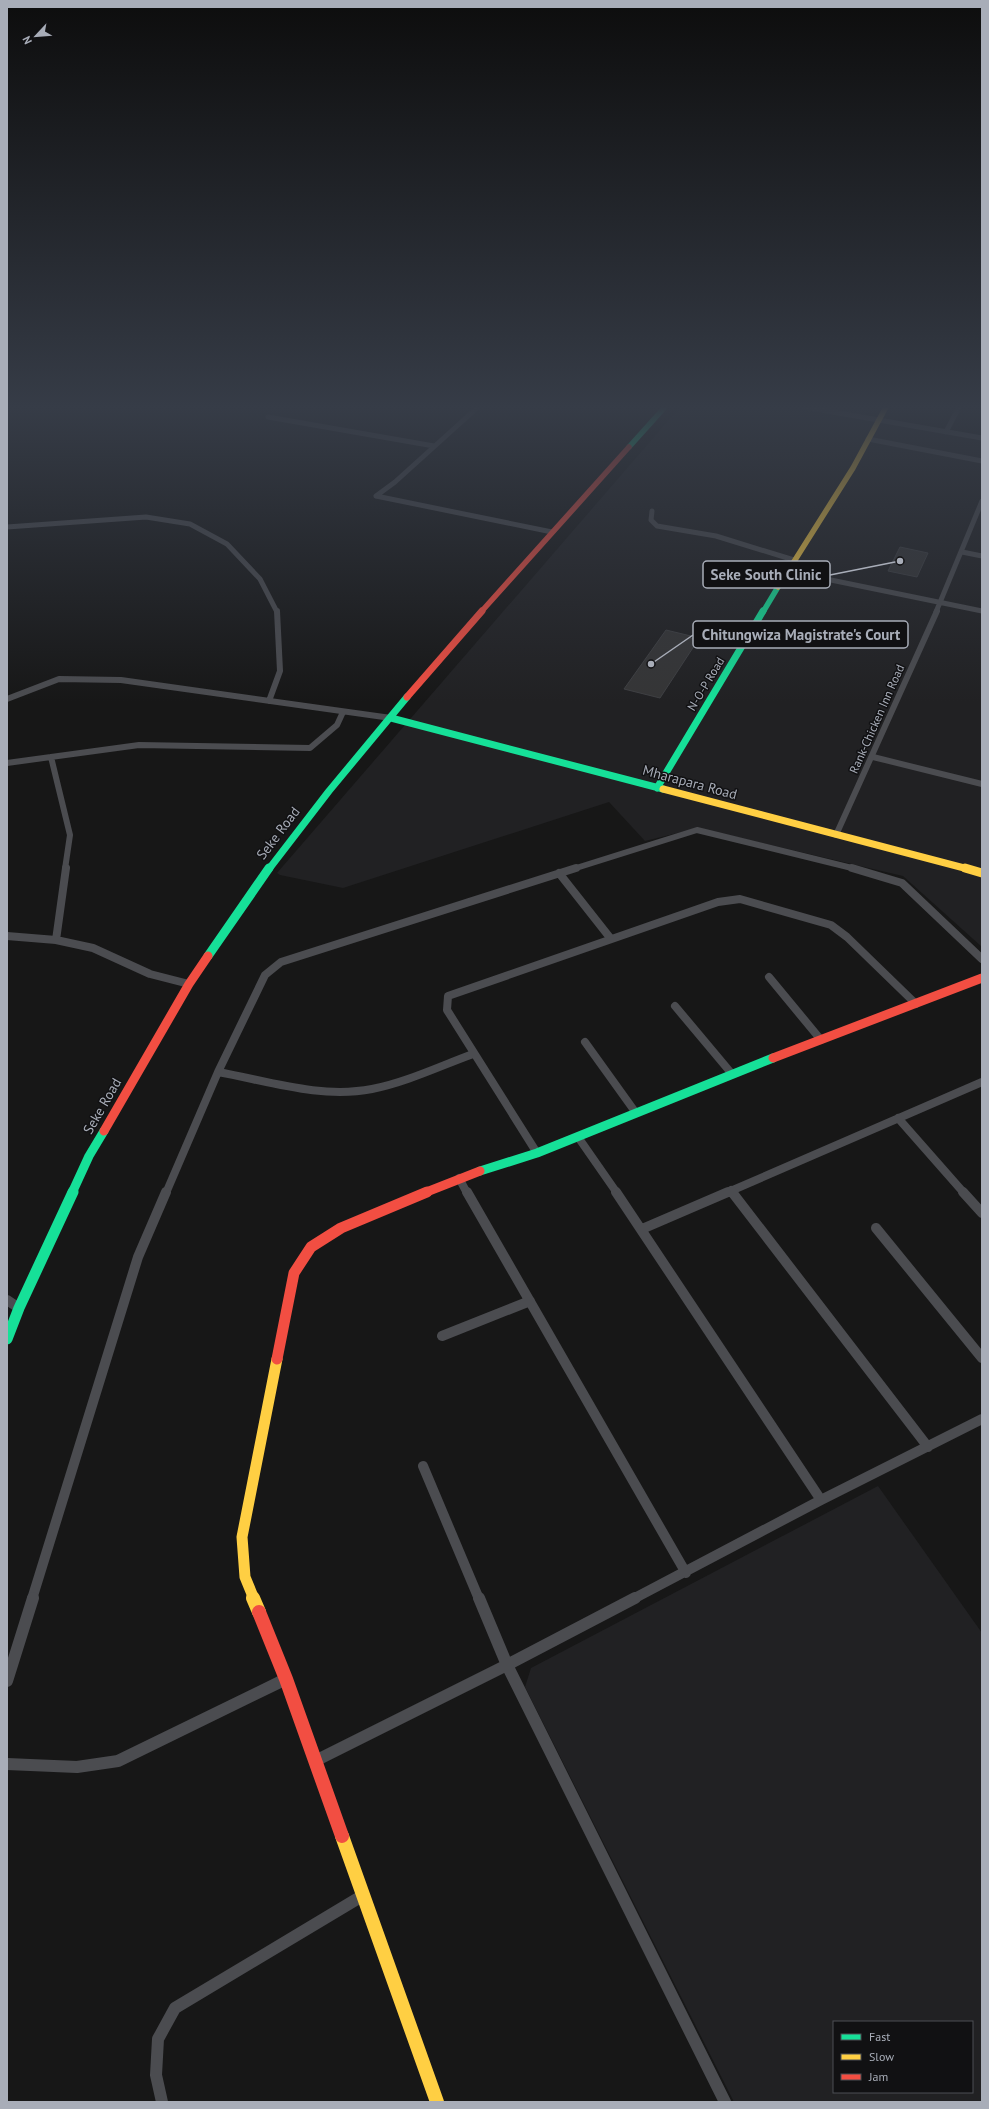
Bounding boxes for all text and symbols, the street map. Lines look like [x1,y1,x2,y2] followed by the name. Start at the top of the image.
[16,16,56,56] north arrow
[19,34,35,47] text: N
[703,561,830,588] callout: Seke South Clinic
[711,565,822,584] text: Seke South Clinic
[693,621,908,648] callout: Chitungwiza Magistrate's Court
[702,625,901,644] text: Chitungwiza Magistrate's Court
[684,654,727,713] street label: N-O-P Road
[846,662,907,776] street label: Rank-Chicken Inn Road
[641,761,739,803] street label: Mharapara Road
[252,803,304,863] street label: Seke Road
[79,1075,125,1137] street label: Seke Road
[833,2021,973,2093] legend
[869,2029,890,2044] text: Fast
[869,2049,894,2064] text: Slow
[868,2069,888,2084] text: Jam

